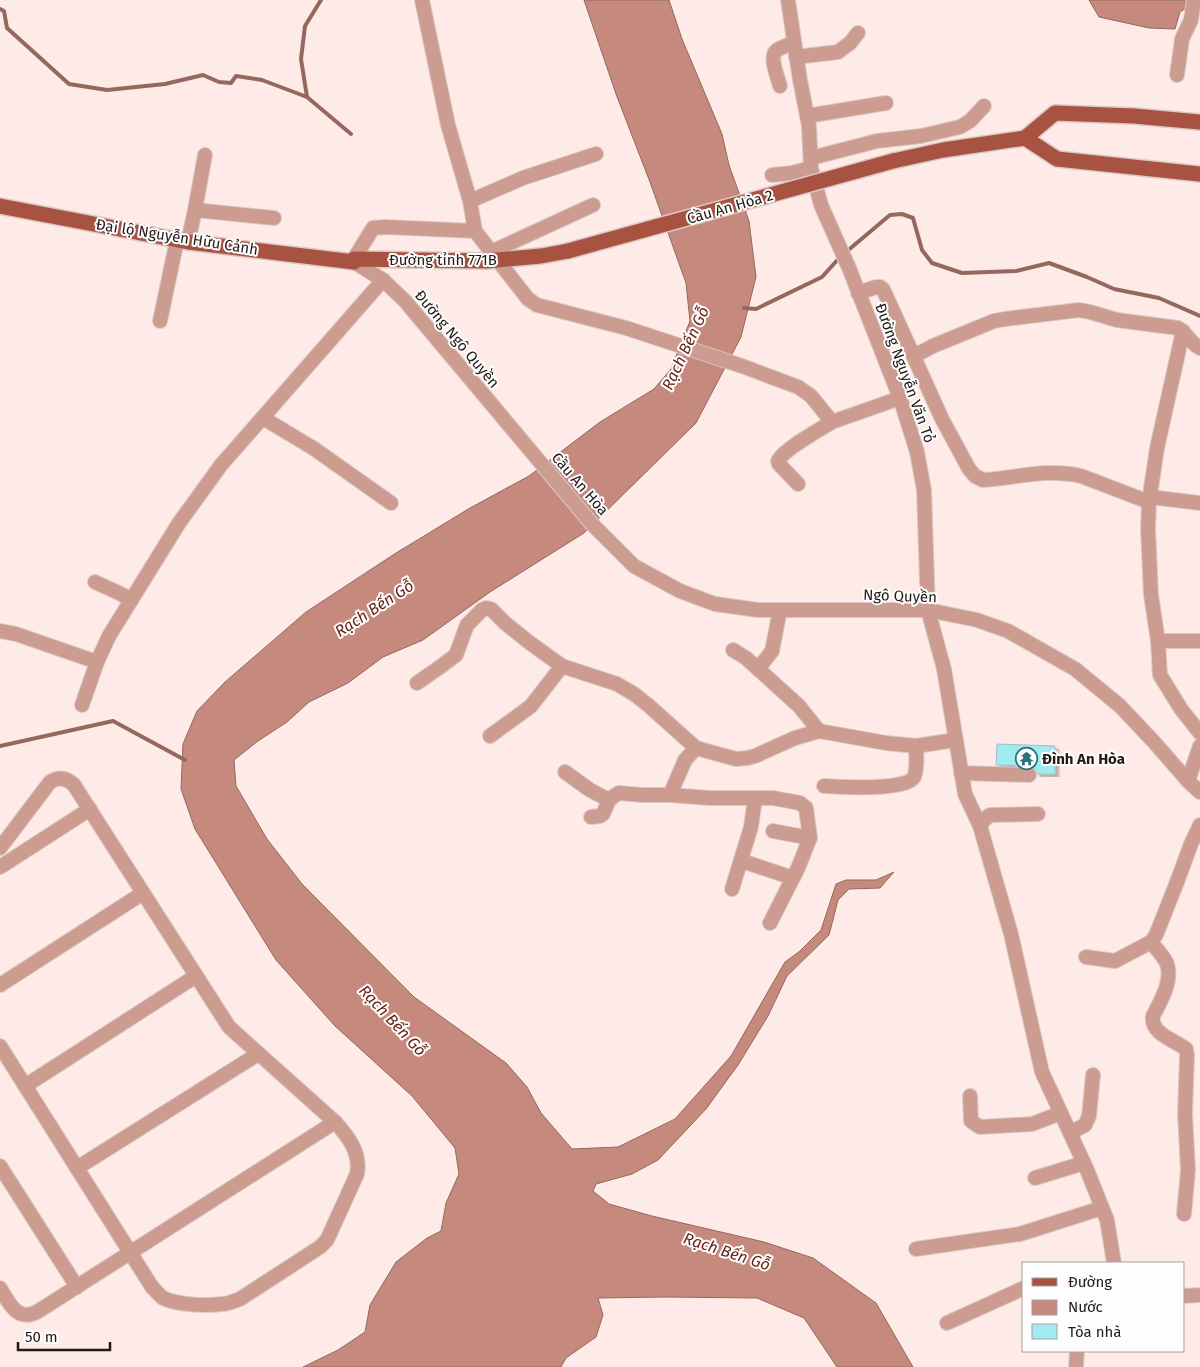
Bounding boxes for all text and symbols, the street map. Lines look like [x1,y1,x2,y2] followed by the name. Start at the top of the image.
[685,186,775,228] street label: Cầu An Hòa 2
[95,215,259,259] street label: Đại lộ Nguyễn Hữu Cảnh
[389,251,497,269] street label: Đường tỉnh 771B
[411,286,503,392] street label: Đường Ngô Quyền
[871,301,939,445] street label: Đường Nguyễn Văn Tỏ
[657,303,713,393] water label: Rạch Bến Gỗ
[548,449,612,519] street label: Cầu An Hòa
[331,575,417,641] water label: Rạch Bến Gỗ
[863,586,937,606] street label: Ngô Quyền
[1014,747,1038,771] temple icon: Đình An Hòa
[1042,750,1125,768] place label: Đình An Hòa
[355,980,431,1060] water label: Rạch Bến Gỗ
[681,1228,773,1274] water label: Rạch Bến Gỗ
[1022,1262,1185,1352] legend
[1068,1273,1112,1291] text: Đường
[1068,1298,1103,1316] text: Nước
[18,1320,110,1352] scale bar
[1068,1323,1121,1341] text: Tòa nhà
[25,1328,58,1346] text: 50 m

